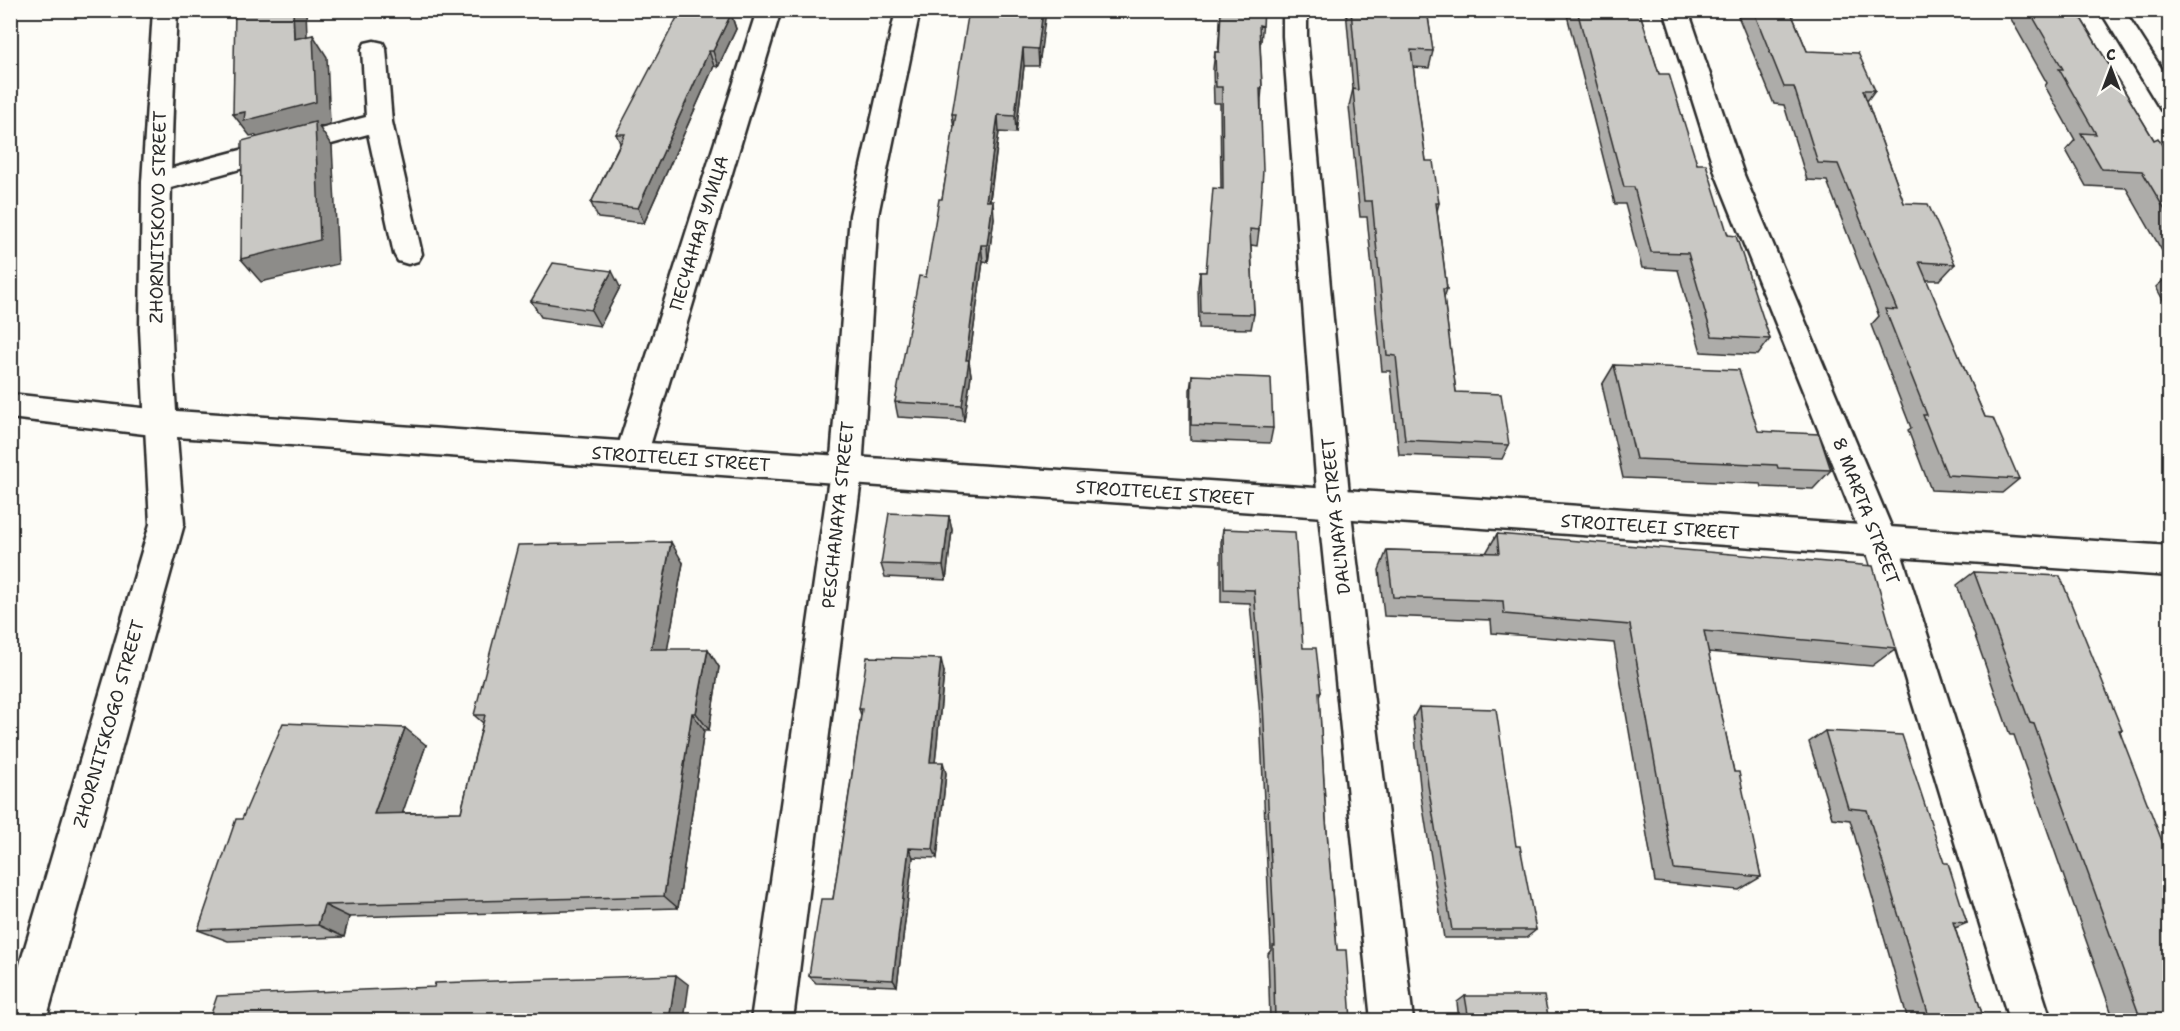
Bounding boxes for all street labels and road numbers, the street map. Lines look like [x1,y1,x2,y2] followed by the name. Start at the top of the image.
[144,110,172,324] street label: ZHORNITSKOVO STREET
[664,152,734,314] street label: ПЕСЧАНАЯ УЛИЦА
[816,420,860,610] street label: PESCHANAYA STREET
[1827,434,1905,588] street label: 8 MARTA STREET
[1316,436,1356,596] street label: DAL'NAYA STREET
[591,441,771,477] street label: STROITELEI STREET
[1075,475,1255,511] street label: STROITELEI STREET
[1560,509,1740,545] street label: STROITELEI STREET
[68,617,150,831] street label: ZHORNITSKOGO STREET

